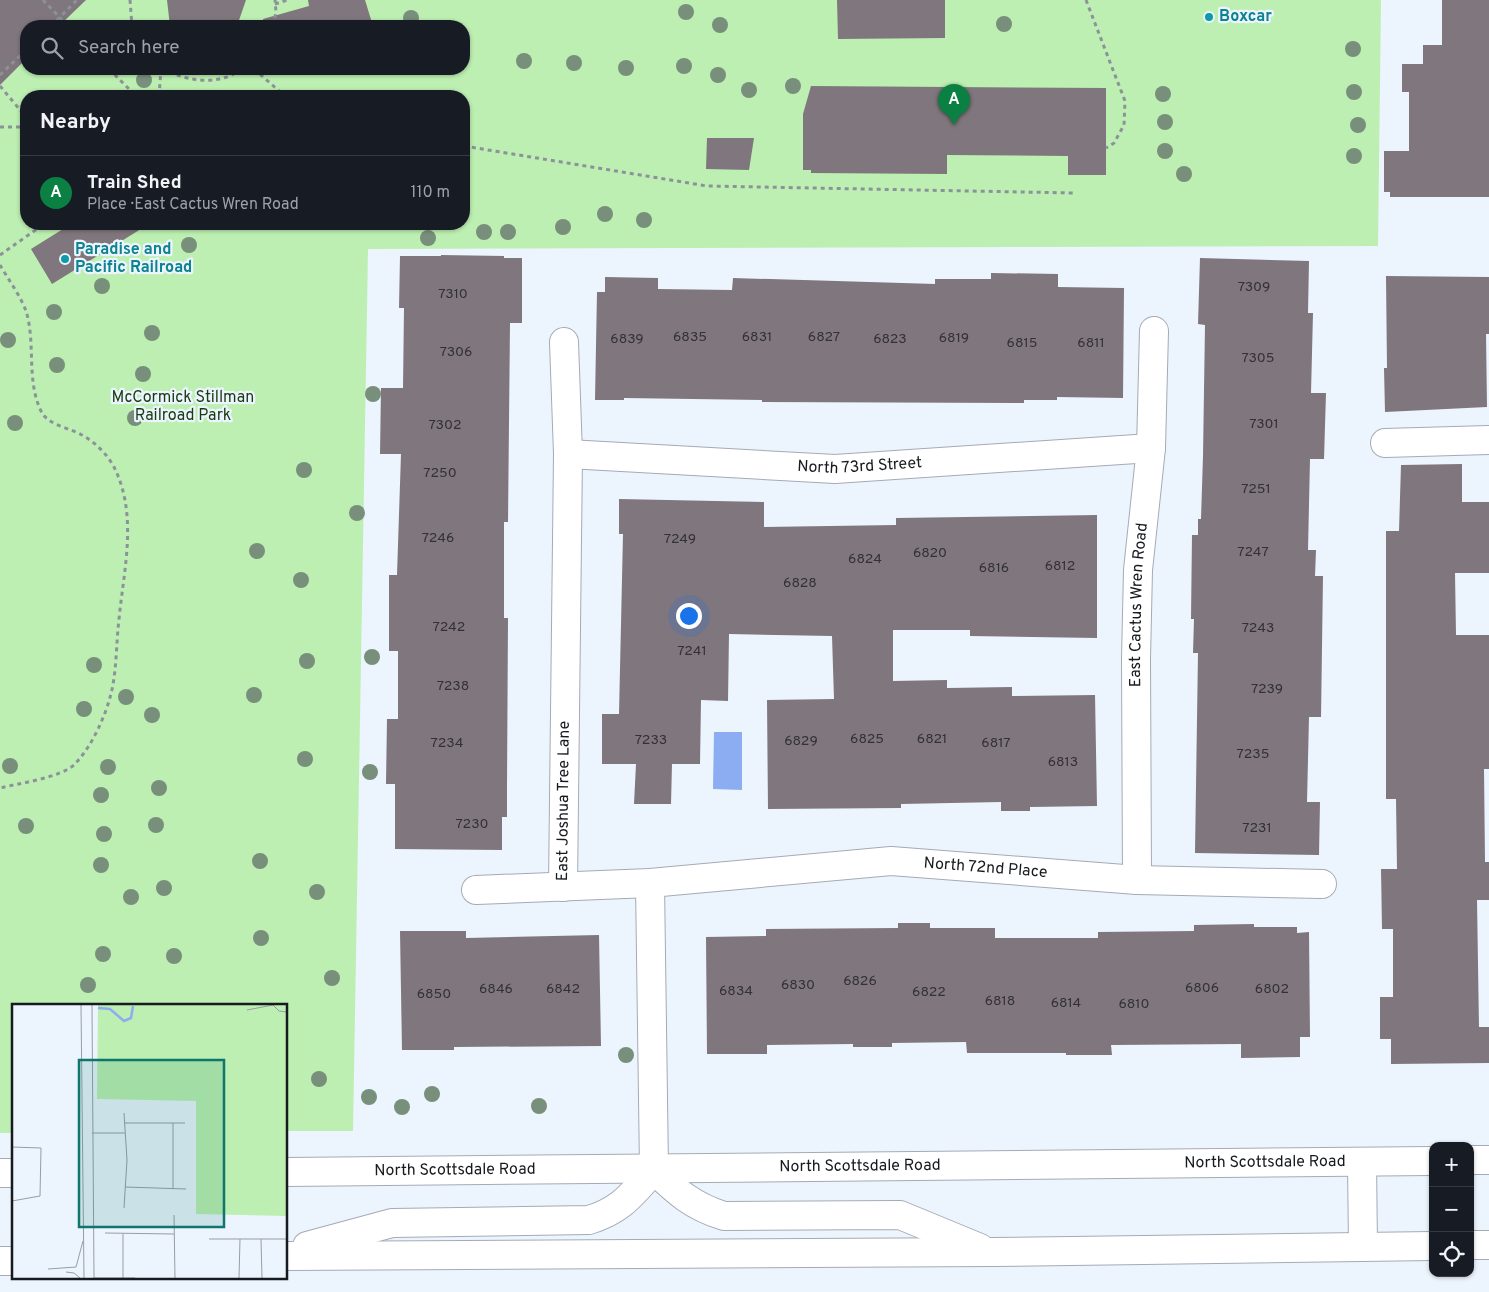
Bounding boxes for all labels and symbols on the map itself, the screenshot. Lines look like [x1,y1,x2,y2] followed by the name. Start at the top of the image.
[1219,7,1272,27] place label: Boxcar
[1203,11,1215,23] marker: Boxcar
[938,84,970,125] pin: A
[75,240,192,278] place label: Paradise and Pacific Railroad
[59,253,71,265] marker: Paradise and Pacific Railroad
[1238,279,1270,296] house number: 7309
[438,286,468,303] house number: 7310
[673,329,707,346] house number: 6835
[742,329,772,346] house number: 6831
[808,329,840,346] house number: 6827
[939,330,969,347] house number: 6819
[610,331,644,348] house number: 6839
[873,331,907,348] house number: 6823
[1007,335,1037,352] house number: 6815
[1077,335,1105,352] house number: 6811
[440,344,472,361] house number: 7306
[1241,350,1275,367] house number: 7305
[112,388,254,426] park label: McCormick Stillman Railroad Park
[1249,416,1279,433] house number: 7301
[429,417,461,434] house number: 7302
[797,453,923,479] street label: North 73rd Street
[423,465,457,482] house number: 7250
[1241,481,1271,498] house number: 7251
[1126,522,1153,687] street label: East Cactus Wren Road
[422,530,454,547] house number: 7246
[664,531,696,548] house number: 7249
[1237,544,1269,561] house number: 7247
[913,545,947,562] house number: 6820
[848,551,882,568] house number: 6824
[1045,558,1075,575] house number: 6812
[979,560,1009,577] house number: 6816
[783,575,817,592] house number: 6828
[676,603,702,629] your location
[433,619,465,636] house number: 7242
[1242,620,1274,637] house number: 7243
[677,643,707,660] house number: 7241
[437,678,469,695] house number: 7238
[1251,681,1283,698] house number: 7239
[553,721,575,881] street label: East Joshua Tree Lane
[850,731,884,748] house number: 6825
[917,731,947,748] house number: 6821
[635,732,667,749] house number: 7233
[784,733,818,750] house number: 6829
[431,735,463,752] house number: 7234
[981,735,1011,752] house number: 6817
[1237,746,1269,763] house number: 7235
[1048,754,1078,771] house number: 6813
[456,816,488,833] house number: 7230
[1242,820,1272,837] house number: 7231
[923,854,1048,883] street label: North 72nd Place
[843,973,877,990] house number: 6826
[781,977,815,994] house number: 6830
[1185,980,1219,997] house number: 6806
[479,981,513,998] house number: 6846
[546,981,580,998] house number: 6842
[1255,981,1289,998] house number: 6802
[719,983,753,1000] house number: 6834
[912,984,946,1001] house number: 6822
[417,986,451,1003] house number: 6850
[985,993,1015,1010] house number: 6818
[1051,995,1081,1012] house number: 6814
[1118,996,1150,1013] house number: 6810
[12,1004,288,1280] inset map
[1184,1152,1346,1173] street label: North Scottsdale Road
[779,1156,941,1177] street label: North Scottsdale Road
[374,1160,536,1181] street label: North Scottsdale Road

